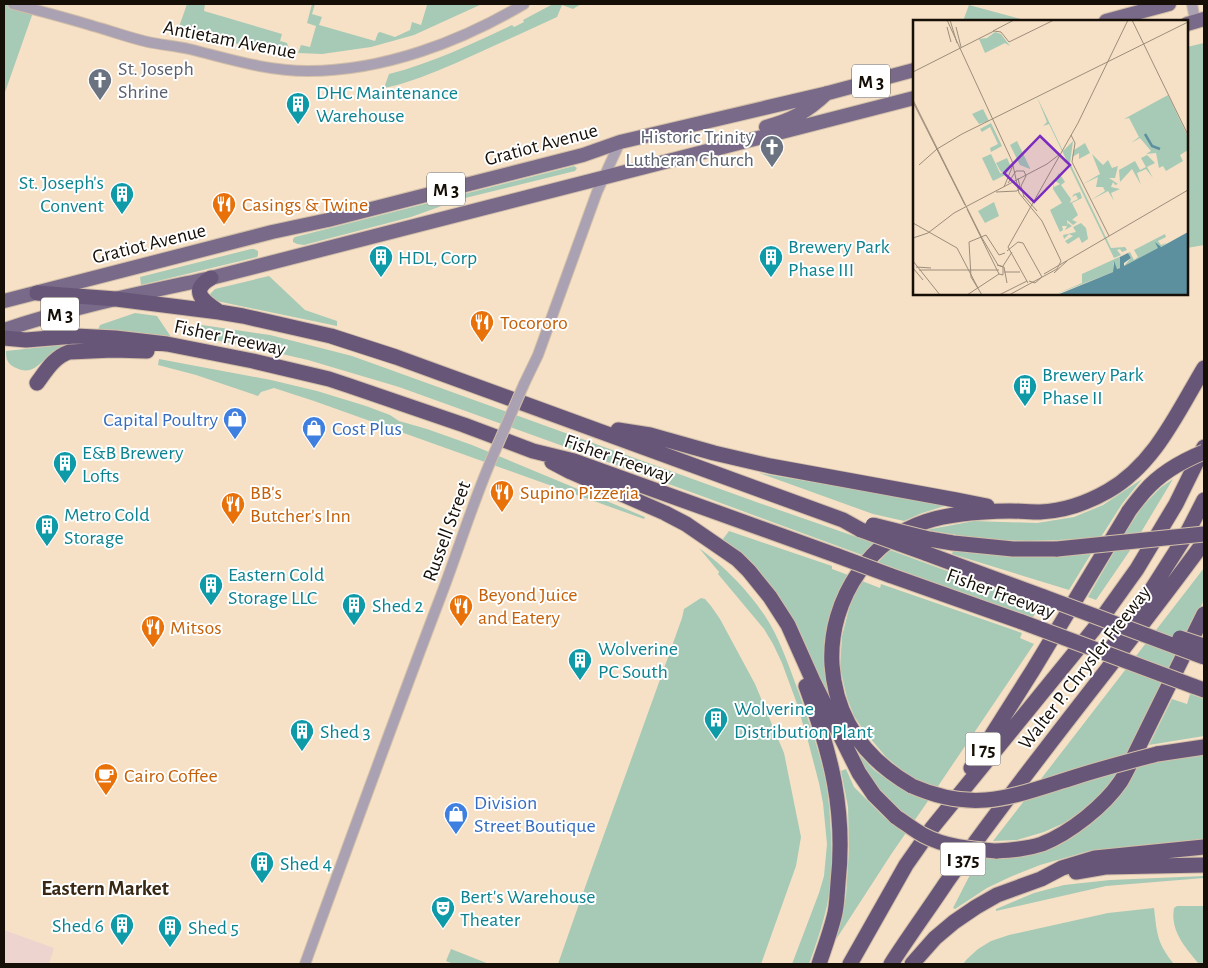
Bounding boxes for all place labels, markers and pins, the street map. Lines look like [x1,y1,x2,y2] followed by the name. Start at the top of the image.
[118,59,194,102] place label: St. Joseph Shrine
[87,67,113,101] church icon: St. Joseph Shrine
[316,83,458,126] place label: DHC Maintenance Warehouse
[285,91,311,125] building icon: DHC Maintenance Warehouse
[625,127,754,170] place label: Historic Trinity Lutheran Church
[759,134,785,168] church icon: Historic Trinity Lutheran Church
[19,173,105,216] place label: St. Joseph's Convent
[109,181,135,215] building icon: St. Joseph's Convent
[211,191,237,225] restaurant icon: Casings & Twine
[242,195,368,215] place label: Casings & Twine
[788,237,890,280] place label: Brewery Park Phase III
[368,244,394,278] building icon: HDL, Corp
[758,244,784,278] building icon: Brewery Park Phase III
[398,248,477,268] place label: HDL, Corp
[469,309,495,343] restaurant icon: Tocororo
[500,313,568,333] place label: Tocororo
[1042,365,1144,408] place label: Brewery Park Phase II
[1012,373,1038,407] building icon: Brewery Park Phase II
[222,406,248,440] shop icon: Capital Poultry
[103,410,218,430] place label: Capital Poultry
[301,415,327,449] shop icon: Cost Plus
[332,419,402,439] place label: Cost Plus
[82,443,184,486] place label: E&B Brewery Lofts
[52,450,78,484] building icon: E&B Brewery Lofts
[489,479,515,513] restaurant icon: Supino Pizzeria
[250,483,351,526] place label: BB's Butcher's Inn
[520,483,639,503] place label: Supino Pizzeria
[220,491,246,525] restaurant icon: BB's Butcher's Inn
[64,505,150,548] place label: Metro Cold Storage
[34,513,60,547] building icon: Metro Cold Storage
[228,565,324,608] place label: Eastern Cold Storage LLC
[198,572,224,606] building icon: Eastern Cold Storage LLC
[478,585,578,628] place label: Beyond Juice and Eatery
[341,592,367,626] building icon: Shed 2
[448,593,474,627] restaurant icon: Beyond Juice and Eatery
[372,596,424,616] place label: Shed 2
[140,614,166,648] restaurant icon: Mitsos
[170,618,222,638] place label: Mitsos
[598,639,678,682] place label: Wolverine PC South
[567,647,593,681] building icon: Wolverine PC South
[734,699,873,742] place label: Wolverine Distribution Plant
[703,706,729,740] building icon: Wolverine Distribution Plant
[289,718,315,752] building icon: Shed 3
[320,722,371,742] place label: Shed 3
[93,762,119,796] cafe icon: Cairo Coffee
[124,766,218,786] place label: Cairo Coffee
[474,793,596,836] place label: Division Street Boutique
[443,801,469,835] shop icon: Division Street Boutique
[249,850,275,884] building icon: Shed 4
[280,854,332,874] place label: Shed 4
[460,887,596,930] place label: Bert's Warehouse Theater
[430,895,456,929] theatre icon: Bert's Warehouse Theater
[109,912,135,946] building icon: Shed 6
[157,914,183,948] building icon: Shed 5
[52,916,104,936] place label: Shed 6
[188,918,239,938] place label: Shed 5

